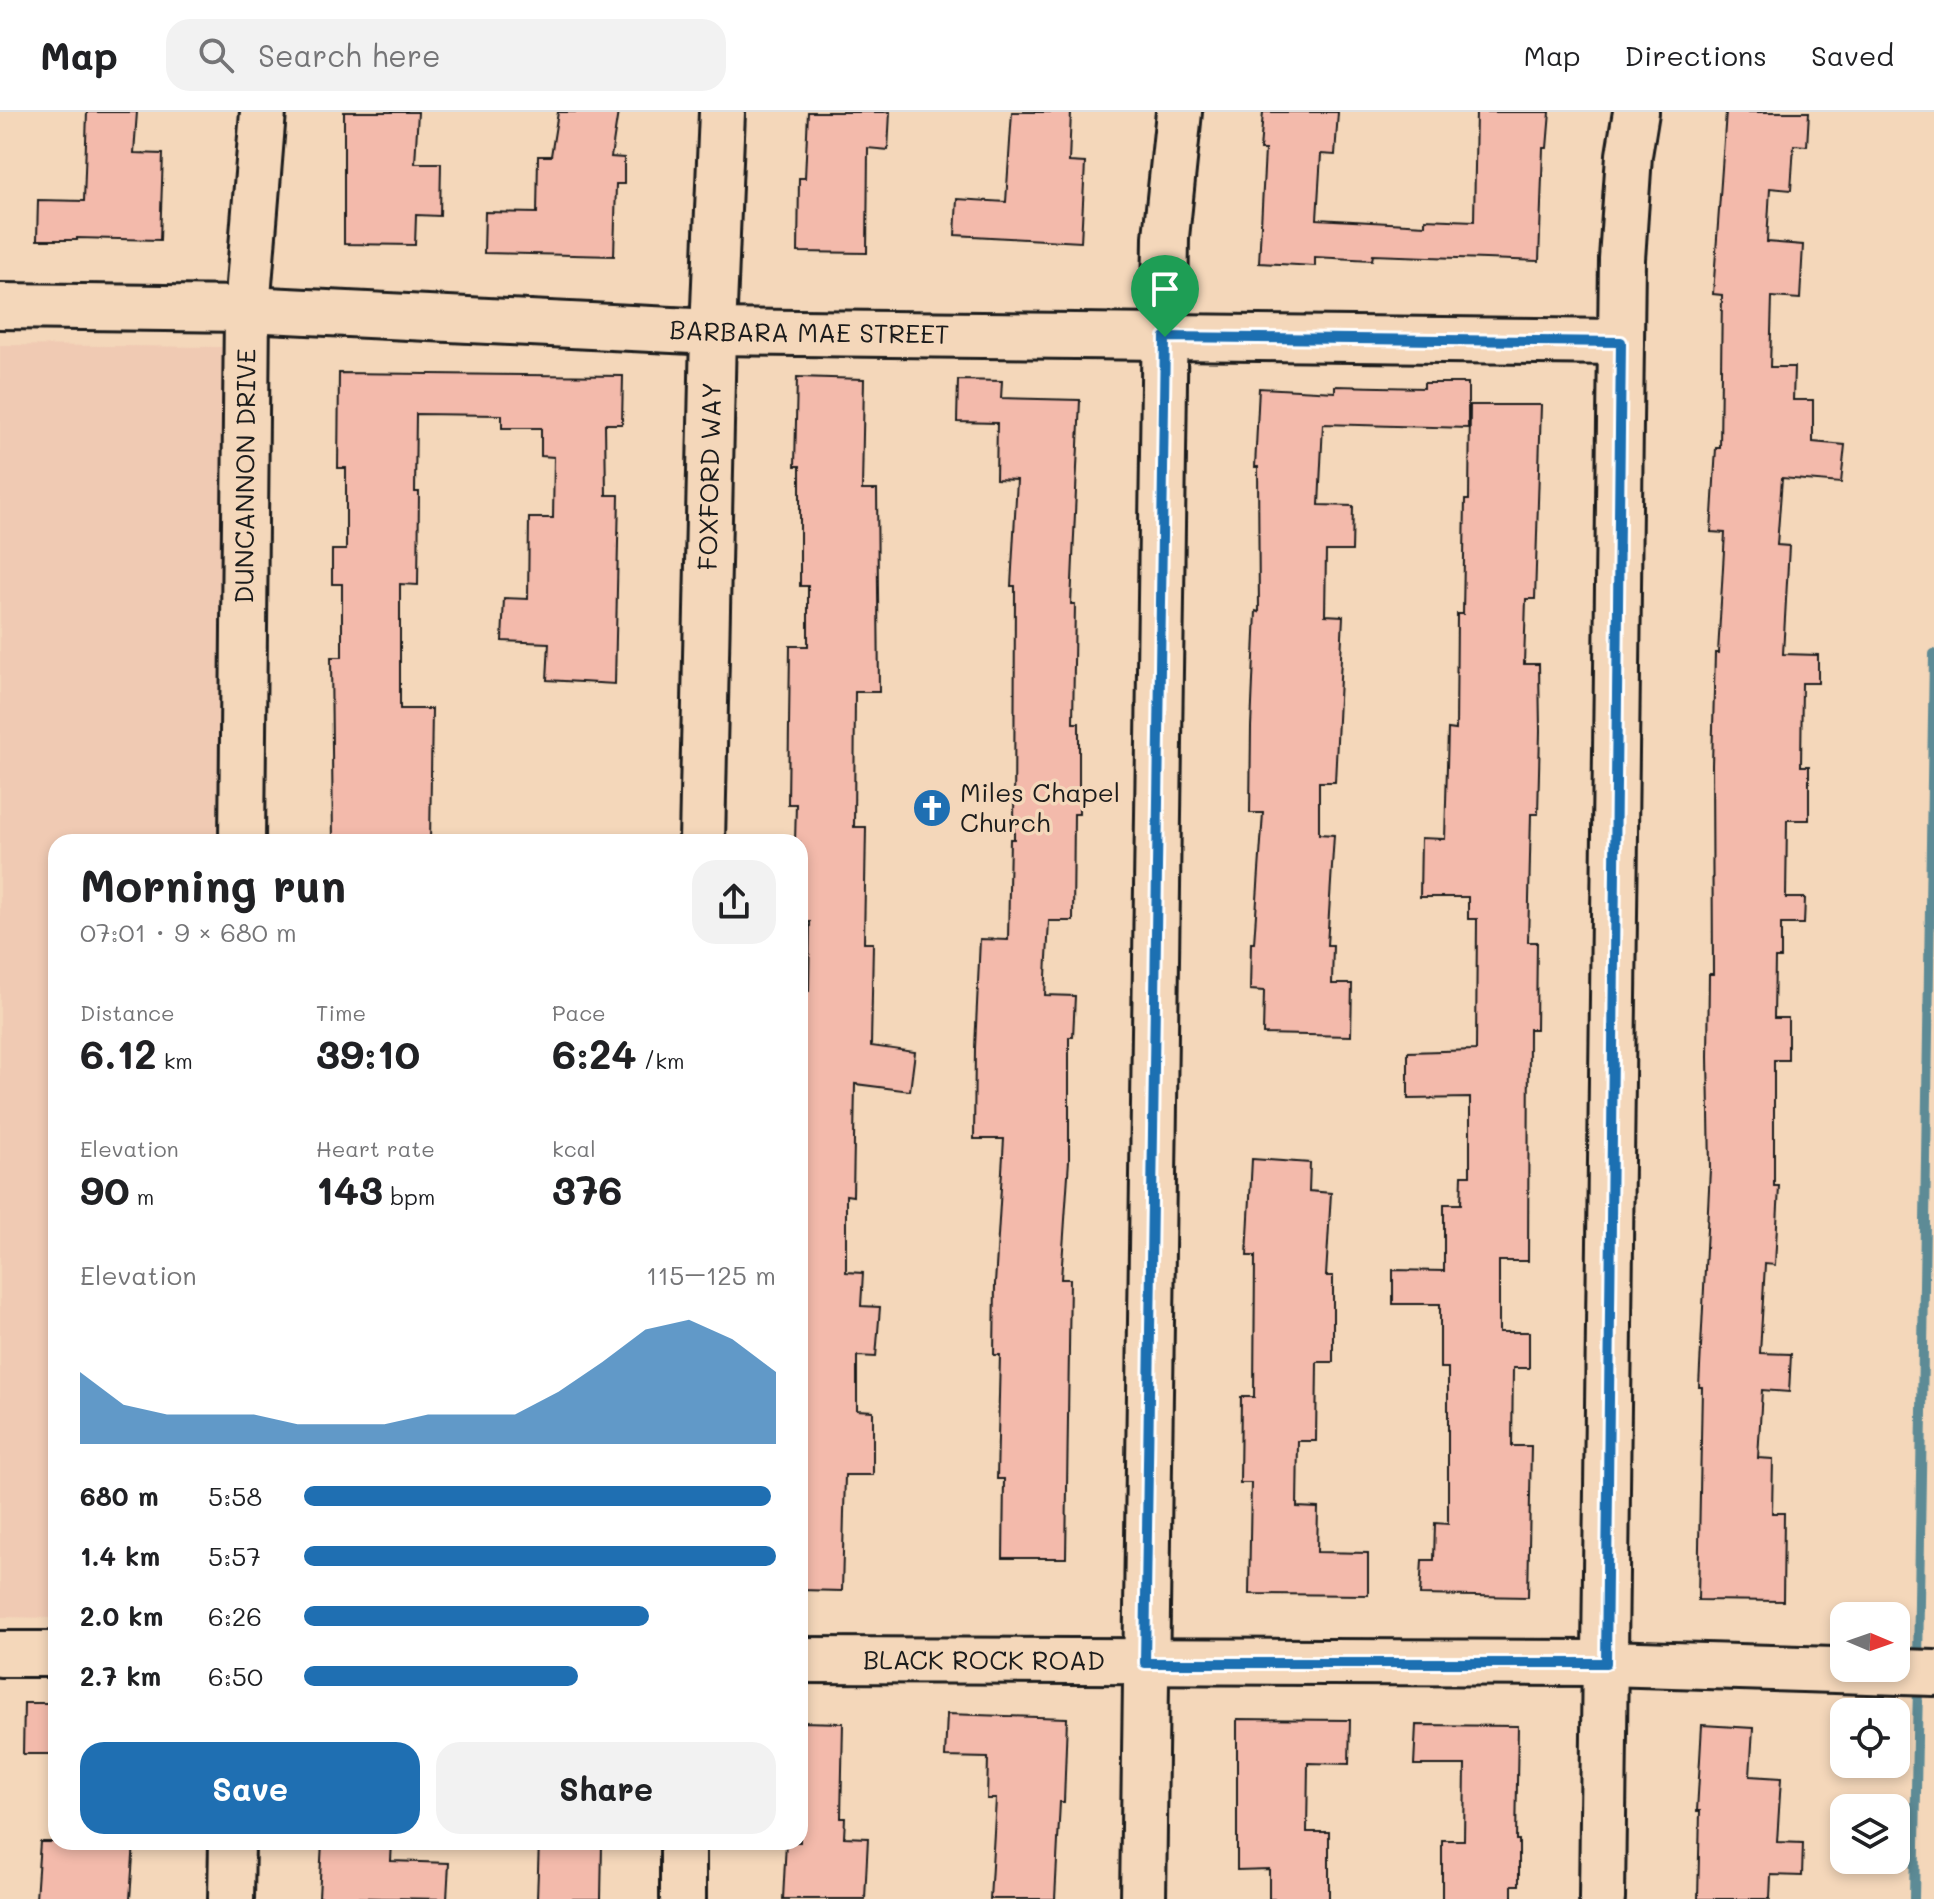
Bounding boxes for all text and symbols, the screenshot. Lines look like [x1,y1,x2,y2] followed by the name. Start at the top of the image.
[166,19,726,91] search box
[40,30,118,80] text: Map
[194,33,238,77] icon: search
[258,35,441,75] text: Search here
[1524,37,1581,73] text: Map
[1625,37,1767,73] text: Directions
[1811,37,1894,73] text: Saved
[1131,255,1199,337] pin
[1143,267,1187,311] icon: arrive
[669,312,950,351] street label: BARBARA MAE STREET
[226,348,263,604] street label: DUNCANNON DRIVE
[690,382,728,571] street label: FOXFORD WAY
[960,775,1120,839] place label: Miles Chapel Church
[911,787,953,829] church icon: Miles Chapel Church
[80,856,346,913] text: Morning run
[692,860,776,944] button: share
[80,915,297,949] text: 07:01 · 9 × 680 m
[80,998,175,1027] text: Distance
[316,998,366,1027] text: Time
[552,998,606,1027] text: Pace
[80,1027,157,1079] text: 6.12
[316,1027,420,1079] text: 39:10
[552,1027,637,1079] text: 6:24
[157,1046,193,1075] text: km
[637,1046,684,1075] text: /km
[80,1134,179,1163] text: Elevation
[316,1134,435,1163] text: Heart rate
[552,1134,596,1163] text: kcal
[80,1163,130,1215] text: 90
[316,1163,383,1215] text: 143
[552,1163,622,1215] text: 376
[130,1182,154,1211] text: m
[383,1182,435,1211] text: bpm
[80,1258,197,1292] text: Elevation
[646,1258,776,1292] text: 115–125 m
[80,1479,159,1513] text: 680 m
[208,1479,262,1513] text: 5:58
[80,1539,160,1573] text: 1.4 km
[208,1539,261,1573] text: 5:57
[80,1599,163,1633] text: 2.0 km
[208,1599,262,1633] text: 6:26
[1830,1602,1910,1682] north arrow
[1830,1602,1910,1874] map controls
[863,1642,1105,1677] street label: BLACK ROCK ROAD
[80,1659,161,1693] text: 2.7 km
[208,1659,263,1693] text: 6:50
[1830,1698,1910,1778] button: locate
[80,1742,420,1834] button: Save
[436,1742,776,1834] button: Share
[1830,1794,1910,1874] button: layers

